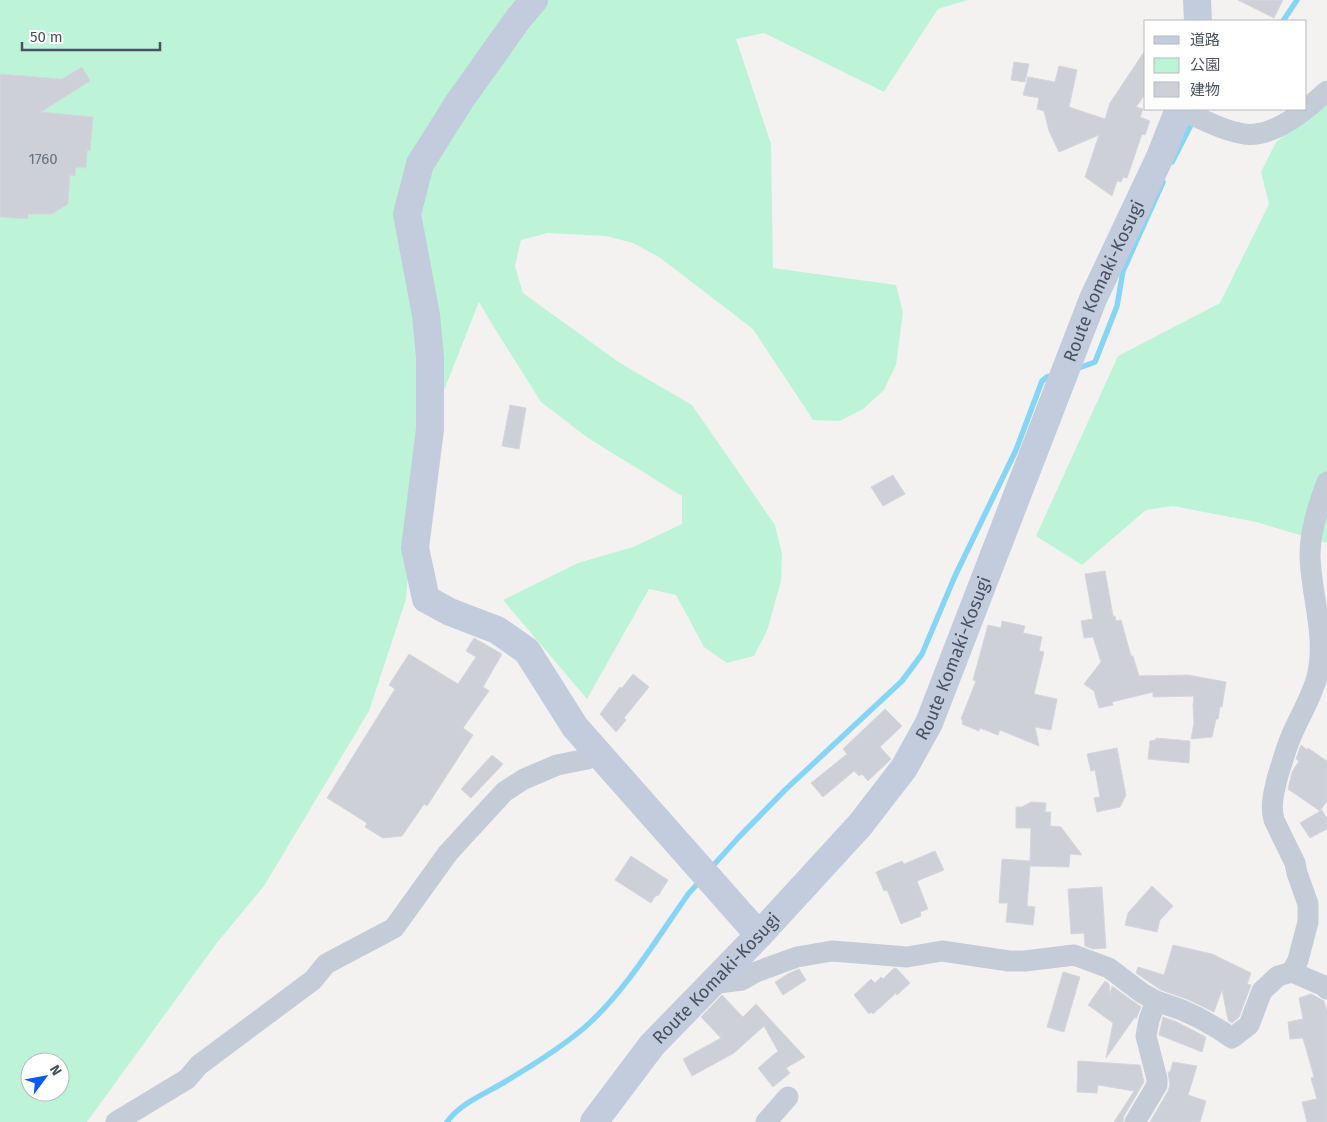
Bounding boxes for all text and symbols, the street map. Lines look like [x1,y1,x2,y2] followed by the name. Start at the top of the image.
[22,20,160,52] scale bar
[1144,20,1307,110] legend
[30,28,63,46] text: 50 m
[1190,31,1220,49] text: 道路
[1190,56,1220,74] text: 公園
[1190,81,1220,99] text: 建物
[28,150,58,168] house number: 1760
[1059,197,1149,365] street label: Route Komaki-Kosugi
[911,573,996,744] street label: Route Komaki-Kosugi
[648,908,785,1049] street label: Route Komaki-Kosugi
[20,1052,70,1102] north arrow
[46,1062,65,1079] text: N

